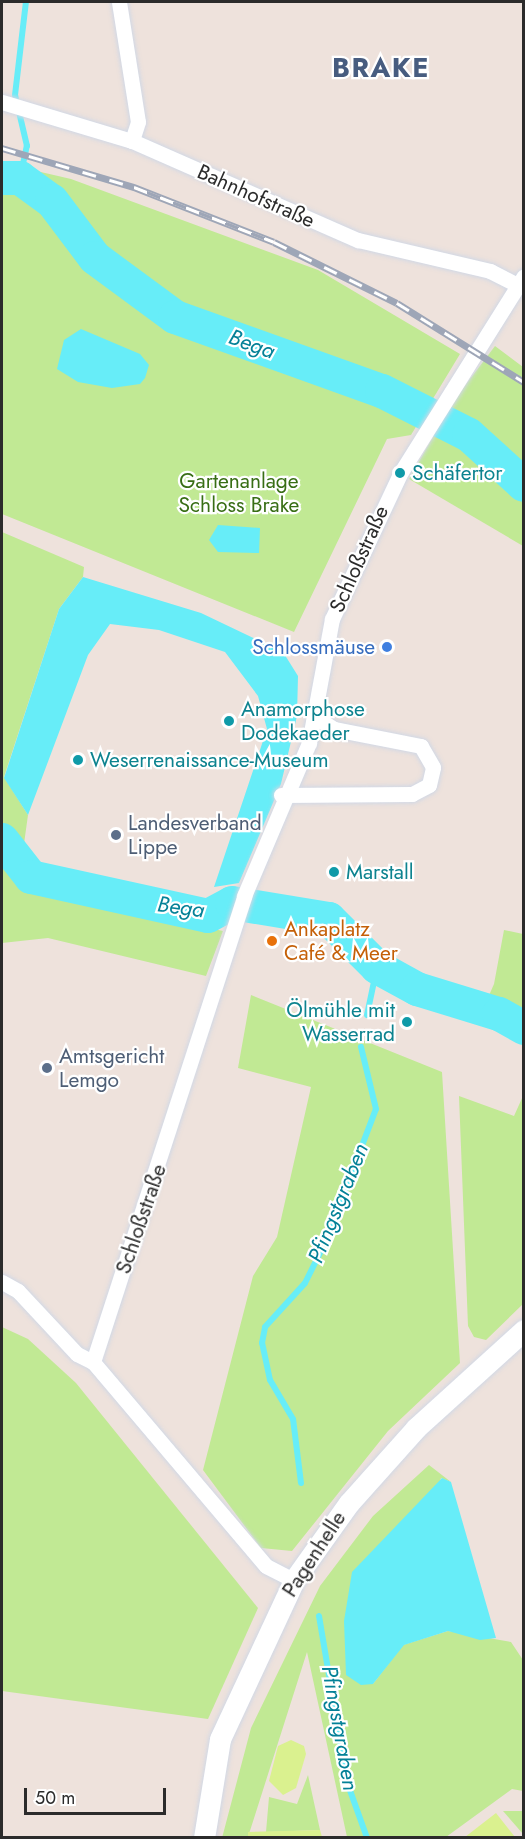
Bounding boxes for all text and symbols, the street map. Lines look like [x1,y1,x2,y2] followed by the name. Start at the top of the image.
[332,52,430,84] district label: BRAKE
[193,159,319,233] street label: Bahnhofstraße
[225,324,279,364] water label: Bega
[412,460,502,486] place label: Schäfertor
[393,466,407,480] marker: Schäfertor
[179,468,299,518] park label: Gartenanlage Schloss Brake
[324,502,394,616] street label: Schloßstraße
[252,634,375,660] place label: Schlossmäuse
[380,640,394,654] marker: Schlossmäuse
[241,696,365,746] place label: Anamorphose Dodekaeder
[222,714,236,728] marker: Anamorphose Dodekaeder
[90,747,329,773] place label: Weserrenaissance-Museum
[71,753,85,767] marker: Weserrenaissance-Museum
[128,810,262,860] place label: Landesverband Lippe
[109,828,123,842] marker: Landesverband Lippe
[346,859,414,885] place label: Marstall
[327,865,341,879] marker: Marstall
[156,891,206,923] water label: Bega
[284,916,398,966] place label: Ankaplatz Café & Meer
[265,934,279,948] marker: Ankaplatz Café & Meer
[286,997,395,1047] place label: Ölmühle mit Wasserrad
[400,1015,414,1029] marker: Ölmühle mit Wasserrad
[59,1043,164,1093] place label: Amtsgericht Lemgo
[40,1061,54,1075] marker: Amtsgericht Lemgo
[302,1139,374,1267] water label: Pfingstgraben
[110,1161,172,1277] street label: Schloßstraße
[277,1506,351,1602] street label: Pagenhelle
[316,1663,364,1793] water label: Pfingstgraben
[27,1776,170,1814] scale bar
[35,1785,75,1811] text: 50 m

